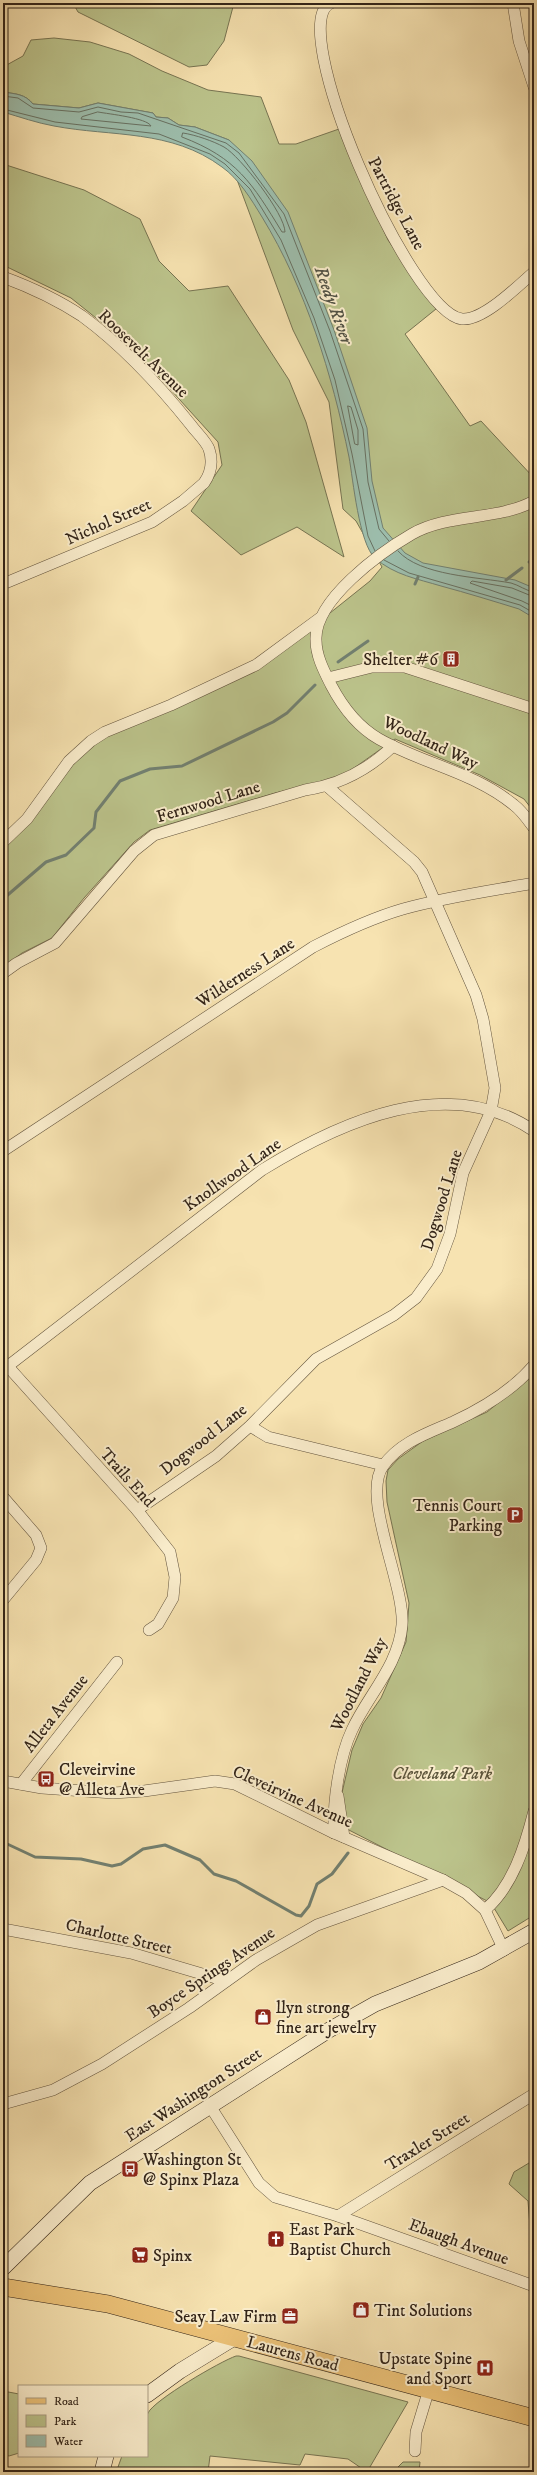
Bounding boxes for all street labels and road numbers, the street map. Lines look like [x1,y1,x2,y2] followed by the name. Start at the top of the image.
[362,153,430,254] street label: Partridge Lane
[93,305,193,403] street label: Roosevelt Avenue
[62,493,155,551] street label: Nichol Street
[378,711,483,775] street label: Woodland Way
[154,776,263,828] street label: Fernwood Lane
[191,933,299,1013] street label: Wilderness Lane
[180,1133,286,1216] street label: Knollwood Lane
[416,1147,468,1253] street label: Dogwood Lane
[156,1399,252,1481] street label: Dogwood Lane
[95,1443,160,1512] street label: Trails End
[325,1633,392,1736] street label: Woodland Way
[18,1670,93,1757] street label: Alleta Avenue
[229,1761,356,1833] street label: Cleveirvine Avenue
[63,1914,175,1960] street label: Charlotte Street
[144,1922,279,2023] street label: Boyce Springs Avenue
[121,2042,266,2147] street label: East Washington Street
[381,2107,474,2176] street label: Traxler Street
[405,2214,512,2270] street label: Ebaugh Avenue
[244,2331,342,2377] street label: Laurens Road

